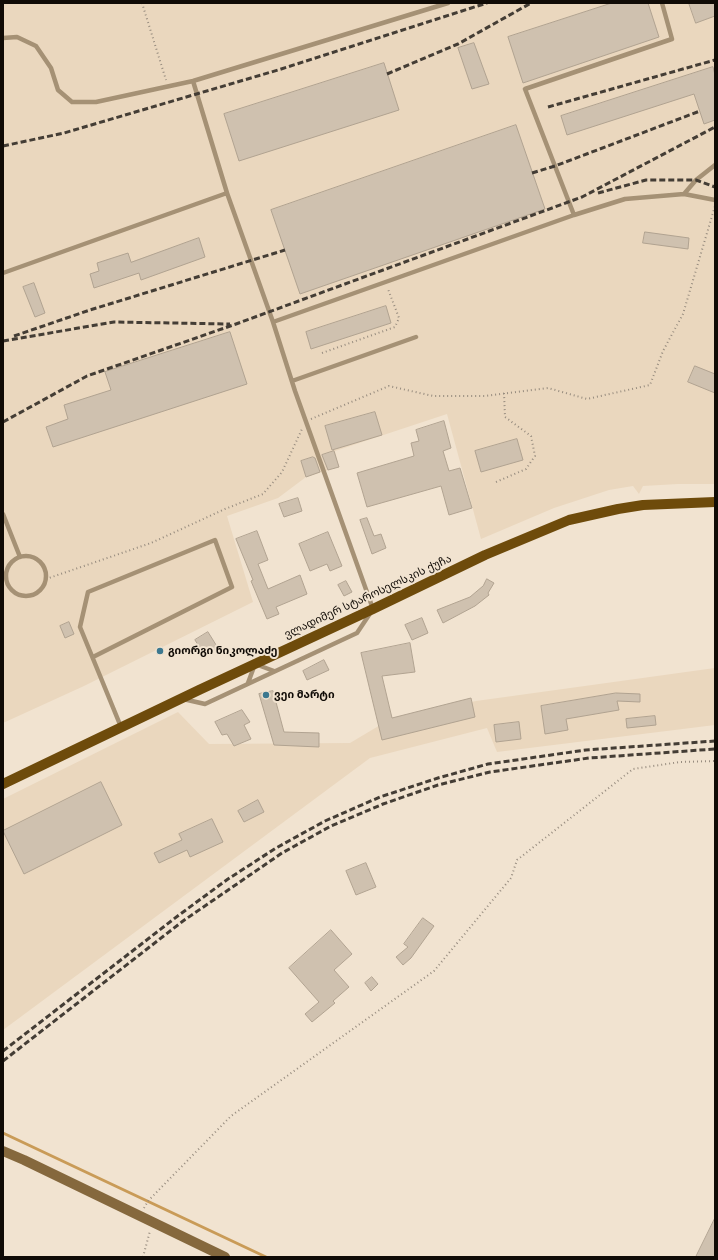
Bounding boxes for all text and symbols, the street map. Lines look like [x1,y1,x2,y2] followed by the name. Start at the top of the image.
[282,552,454,642] street label: ვლადიმერ სტაროსელსკის ქუჩა
[168,644,277,658] place label: გიორგი ნიკოლაძე
[155,646,165,656] marker: გიორგი ნიკოლაძე
[274,688,335,702] place label: ვეი მარტი
[261,690,271,700] marker: ვეი მარტი

